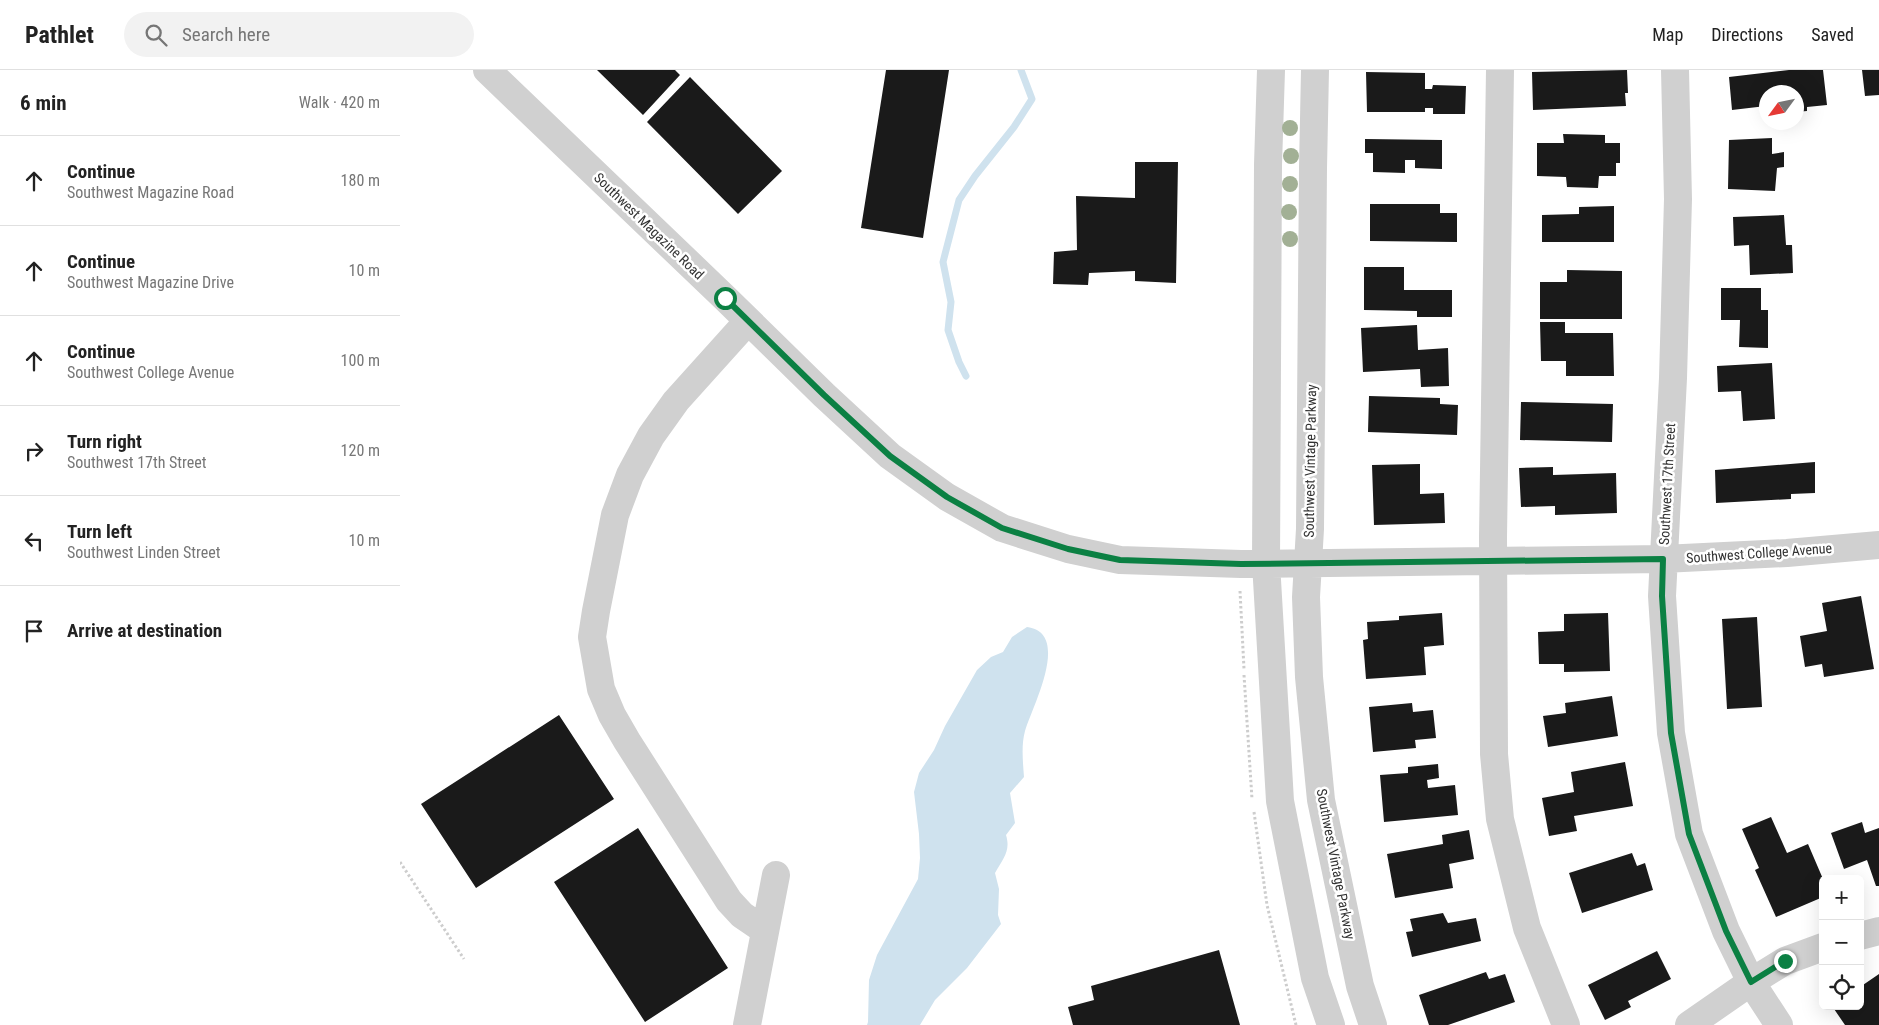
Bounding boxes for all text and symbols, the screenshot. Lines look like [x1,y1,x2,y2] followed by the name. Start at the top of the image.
[124,12,474,57] search box
[25,21,94,49] text: Pathlet
[142,21,170,49] icon: search
[182,23,270,46] text: Search here
[1652,24,1683,45] text: Map
[1711,24,1783,45] text: Directions
[1811,24,1854,45] text: Saved
[1759,85,1804,130] north arrow
[20,91,67,115] text: 6 min
[299,93,380,112] text: Walk · 420 m
[67,160,135,183] text: Continue
[20,167,48,195] icon: ahead
[591,169,707,283] street label: Southwest Magazine Road
[341,171,380,190] text: 180 m
[67,183,234,202] text: Southwest Magazine Road
[67,250,135,273] text: Continue
[20,257,48,285] icon: ahead
[348,261,380,280] text: 10 m
[67,273,234,292] text: Southwest Magazine Drive
[714,287,737,310] route start
[67,340,135,363] text: Continue
[20,347,48,375] icon: ahead
[341,351,380,370] text: 100 m
[67,363,234,382] text: Southwest College Avenue
[1301,384,1319,538] street label: Southwest Vintage Parkway
[1656,423,1678,545] street label: Southwest 17th Street
[67,430,142,453] text: Turn right
[20,437,48,465] icon: right
[341,441,380,460] text: 120 m
[67,453,207,472] text: Southwest 17th Street
[67,520,132,543] text: Turn left
[20,527,48,555] icon: left
[348,531,380,550] text: 10 m
[1685,540,1833,566] street label: Southwest College Avenue
[67,543,221,562] text: Southwest Linden Street
[20,617,48,645] icon: arrive
[67,619,222,642] text: Arrive at destination
[1314,787,1359,941] street label: Southwest Vintage Parkway
[1819,875,1864,1010] map controls
[1819,875,1864,920] button: +
[1819,920,1864,965] button: −
[1774,950,1797,973] route end
[1819,965,1864,1010] button: locate

